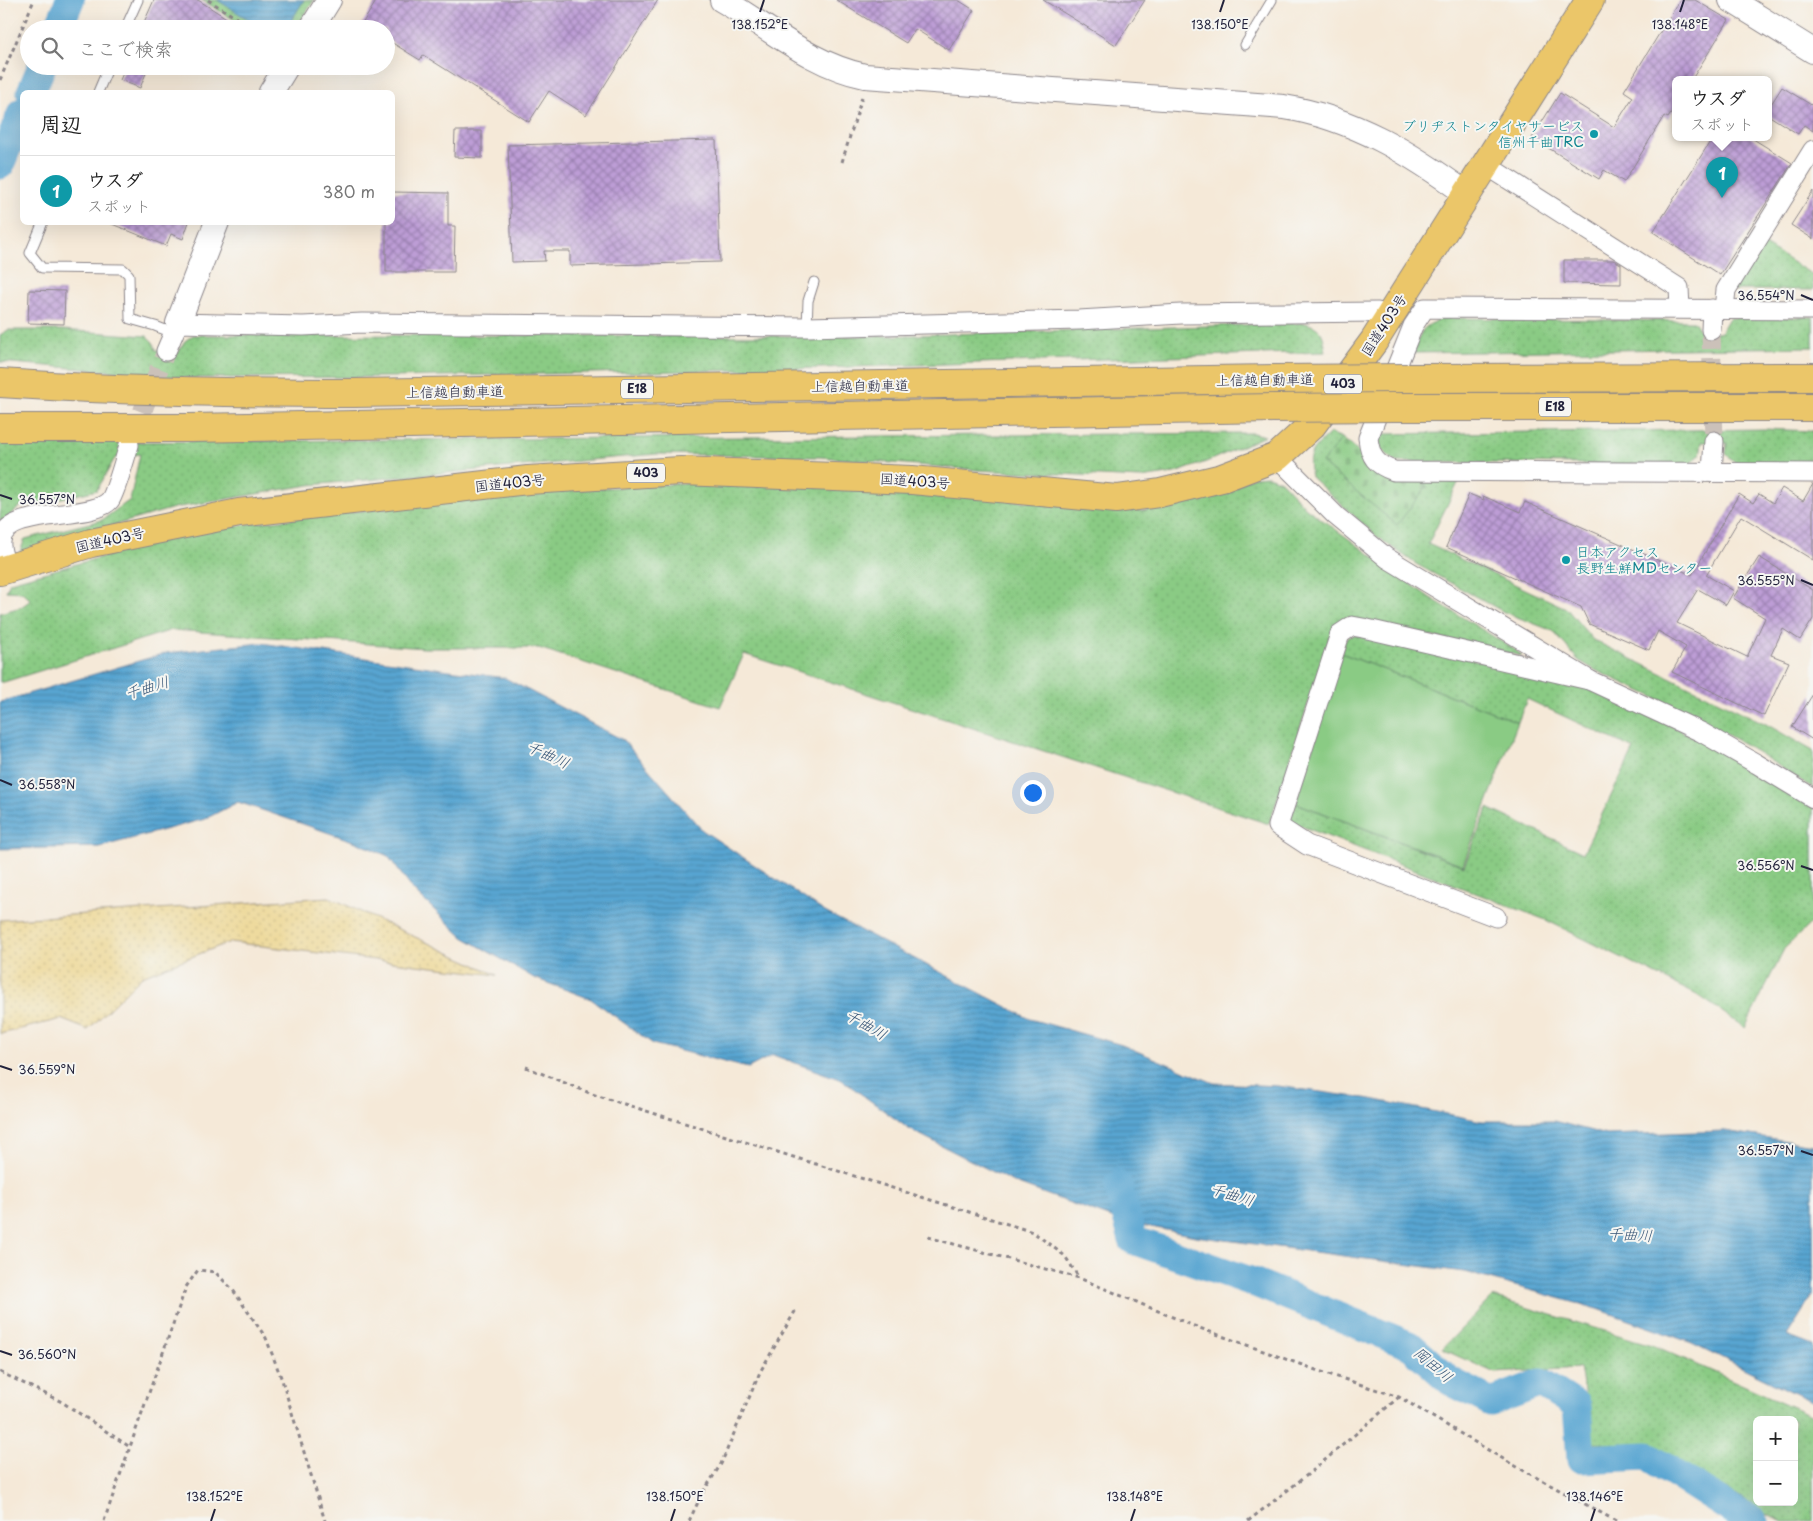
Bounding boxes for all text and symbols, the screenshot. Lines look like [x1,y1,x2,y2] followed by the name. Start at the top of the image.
[732,15,788,33] text: 138.152°E
[1191,15,1249,33] text: 138.150°E
[1652,15,1708,33] text: 138.148°E
[20,20,395,75] search box
[38,34,66,62] icon: search
[78,34,173,62] text: ここで検索
[1672,76,1772,141] popup
[1690,83,1746,111] text: ウスダ
[40,107,82,139] text: 周辺
[1690,111,1754,135] text: スポット
[1402,115,1584,152] place label: ブリヂストンタイヤサービス 信州千曲TRC
[1588,128,1600,140] marker: ブリヂストンタイヤサービス 信州千曲TRC
[1706,157,1738,198] pin: 1
[87,165,143,193] text: ウスダ
[52,179,60,203] text: 1
[323,179,375,203] text: 380 m
[87,193,151,217] text: スポット
[1737,286,1795,304] text: 36.554°N
[1356,289,1412,360] street label: 国道403号
[1216,368,1314,391] street label: 上信越自動車道
[811,374,909,397] street label: 上信越自動車道
[1324,374,1362,394] road number: 403
[621,379,653,398] road number: E18
[406,380,504,403] street label: 上信越自動車道
[1539,398,1571,417] road number: E18
[627,463,665,482] road number: 403
[474,468,546,497] street label: 国道403号
[879,468,951,493] street label: 国道403号
[19,490,75,508] text: 36.557°N
[73,521,147,558] street label: 国道403号
[1576,541,1712,578] place label: 日本アクセス 長野生鮮MDセンター
[1560,554,1572,566] marker: 日本アクセス 長野生鮮MDセンター
[1737,571,1795,589] text: 36.555°N
[122,669,171,704] water label: 千曲川
[523,734,574,774] water label: 千曲川
[19,775,75,793] text: 36.558°N
[1020,780,1046,806] your location
[1737,856,1795,874] text: 36.556°N
[842,1002,892,1045] water label: 千曲川
[19,1060,75,1078] text: 36.559°N
[1738,1141,1794,1159] text: 36.557°N
[1208,1176,1257,1211] water label: 千曲川
[1607,1221,1653,1246] water label: 千曲川
[1409,1341,1459,1387] water label: 岡田川
[18,1345,76,1363] text: 36.560°N
[1753,1416,1798,1506] map controls
[1753,1416,1798,1461] button: +
[1753,1461,1798,1506] button: −
[187,1487,243,1505] text: 138.152°E
[646,1487,704,1505] text: 138.150°E
[1107,1487,1163,1505] text: 138.148°E
[1566,1487,1624,1505] text: 138.146°E

